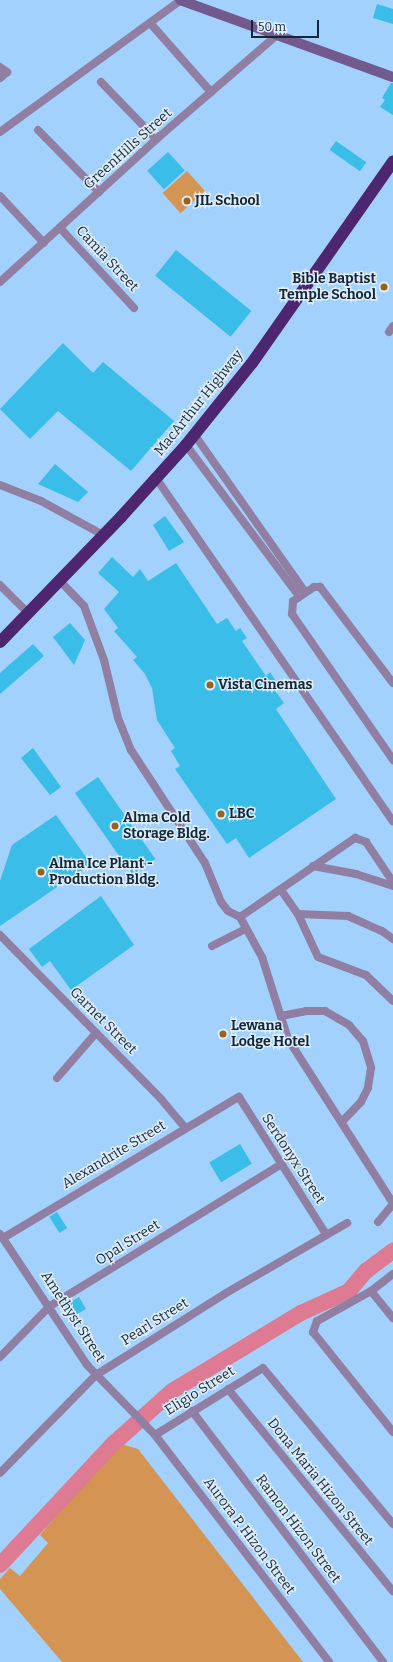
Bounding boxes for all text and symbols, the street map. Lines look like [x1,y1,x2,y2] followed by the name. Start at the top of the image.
[253,12,321,38] scale bar
[258,20,286,34] text: 50 m
[80,105,176,193] street label: GreenHills Street
[195,193,260,209] place label: JIL School
[182,196,192,206] marker: JIL School
[72,223,142,295] street label: Camia Street
[279,271,376,304] place label: Bible Baptist Temple School
[379,282,389,292] marker: Bible Baptist Temple School
[151,347,247,459] street label: MacArthur Highway
[218,677,312,693] place label: Vista Cinemas
[205,680,215,690] marker: Vista Cinemas
[229,806,255,822] place label: LBC
[216,809,226,819] marker: LBC
[123,810,210,842] place label: Alma Cold Storage Bldg.
[110,821,120,831] marker: Alma Cold Storage Bldg.
[49,856,159,888] place label: Alma Ice Plant - Production Bldg.
[36,867,46,877] marker: Alma Ice Plant - Production Bldg.
[66,984,140,1058] street label: Garnet Street
[231,1018,310,1050] place label: Lewana Lodge Hotel
[218,1029,228,1039] marker: Lewana Lodge Hotel
[258,1111,328,1207] street label: Serdonyx Street
[59,1117,169,1193] street label: Alexandrite Street
[93,1217,163,1269] street label: Opal Street
[37,1268,109,1366] street label: Amethyst Street
[118,1295,192,1349] street label: Pearl Street
[162,1363,238,1419] street label: Eligio Street
[263,1415,377,1549] street label: Dona Maria Hizon Street
[252,1472,344,1586] street label: Ramon Hizon Street
[200,1474,298,1598] street label: Aurora P. Hizon Street

